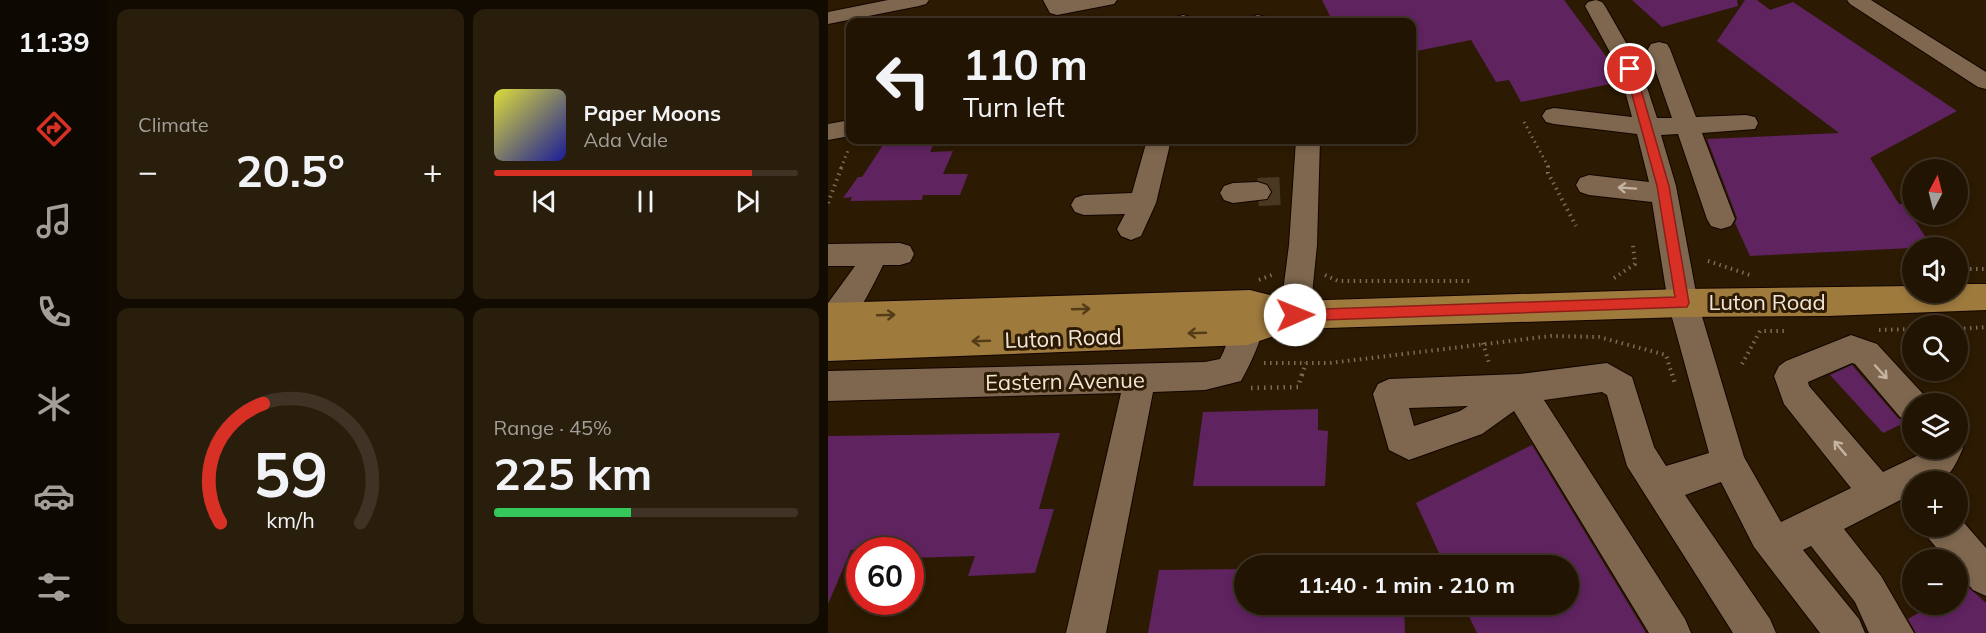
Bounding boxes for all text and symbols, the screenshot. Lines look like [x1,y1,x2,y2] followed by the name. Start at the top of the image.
[18,25,90,59] text: 11:39
[963,38,1088,91] text: 110 m
[864,42,942,120] icon: left
[1604,43,1655,94] pin
[1613,52,1646,85] icon: arrive
[963,90,1065,124] text: Turn left
[584,99,721,127] text: Paper Moons
[33,108,75,150] icon: directions
[138,112,209,137] text: Climate
[584,127,668,152] text: Ada Vale
[236,142,345,198] text: 20.5°
[138,150,158,191] text: −
[423,150,443,191] text: +
[1902,159,1968,225] north arrow
[1902,159,1968,615] map controls
[1617,182,1637,193] one-way arrow
[528,185,561,218] icon: previous
[629,185,662,218] icon: pause
[731,185,764,218] icon: next
[33,200,75,242] icon: music
[1902,237,1968,303] button: sound
[1263,283,1327,347] position arrow
[1708,288,1826,316] street label: Luton Road
[33,291,75,333] icon: phone
[1071,303,1091,315] one-way arrow
[876,309,896,321] one-way arrow
[1902,315,1968,381] button: search
[1004,322,1122,354] street label: Luton Road
[1188,327,1208,338] one-way arrow
[972,335,992,346] one-way arrow
[1874,364,1889,379] one-way arrow
[985,366,1145,396] street label: Eastern Avenue
[33,383,75,425] icon: climate
[1902,393,1968,459] button: layers
[494,415,612,440] text: Range · 45%
[253,434,328,513] text: 59
[1833,441,1847,456] one-way arrow
[494,445,652,501] text: 225 km
[1902,471,1968,537] button: +
[33,475,75,517] icon: car
[266,506,314,533] text: km/h
[846,537,924,615] speed limit sign: 60
[1902,549,1968,615] button: −
[33,566,75,608] icon: filters
[1298,571,1515,599] text: 11:40 · 1 min · 210 m

